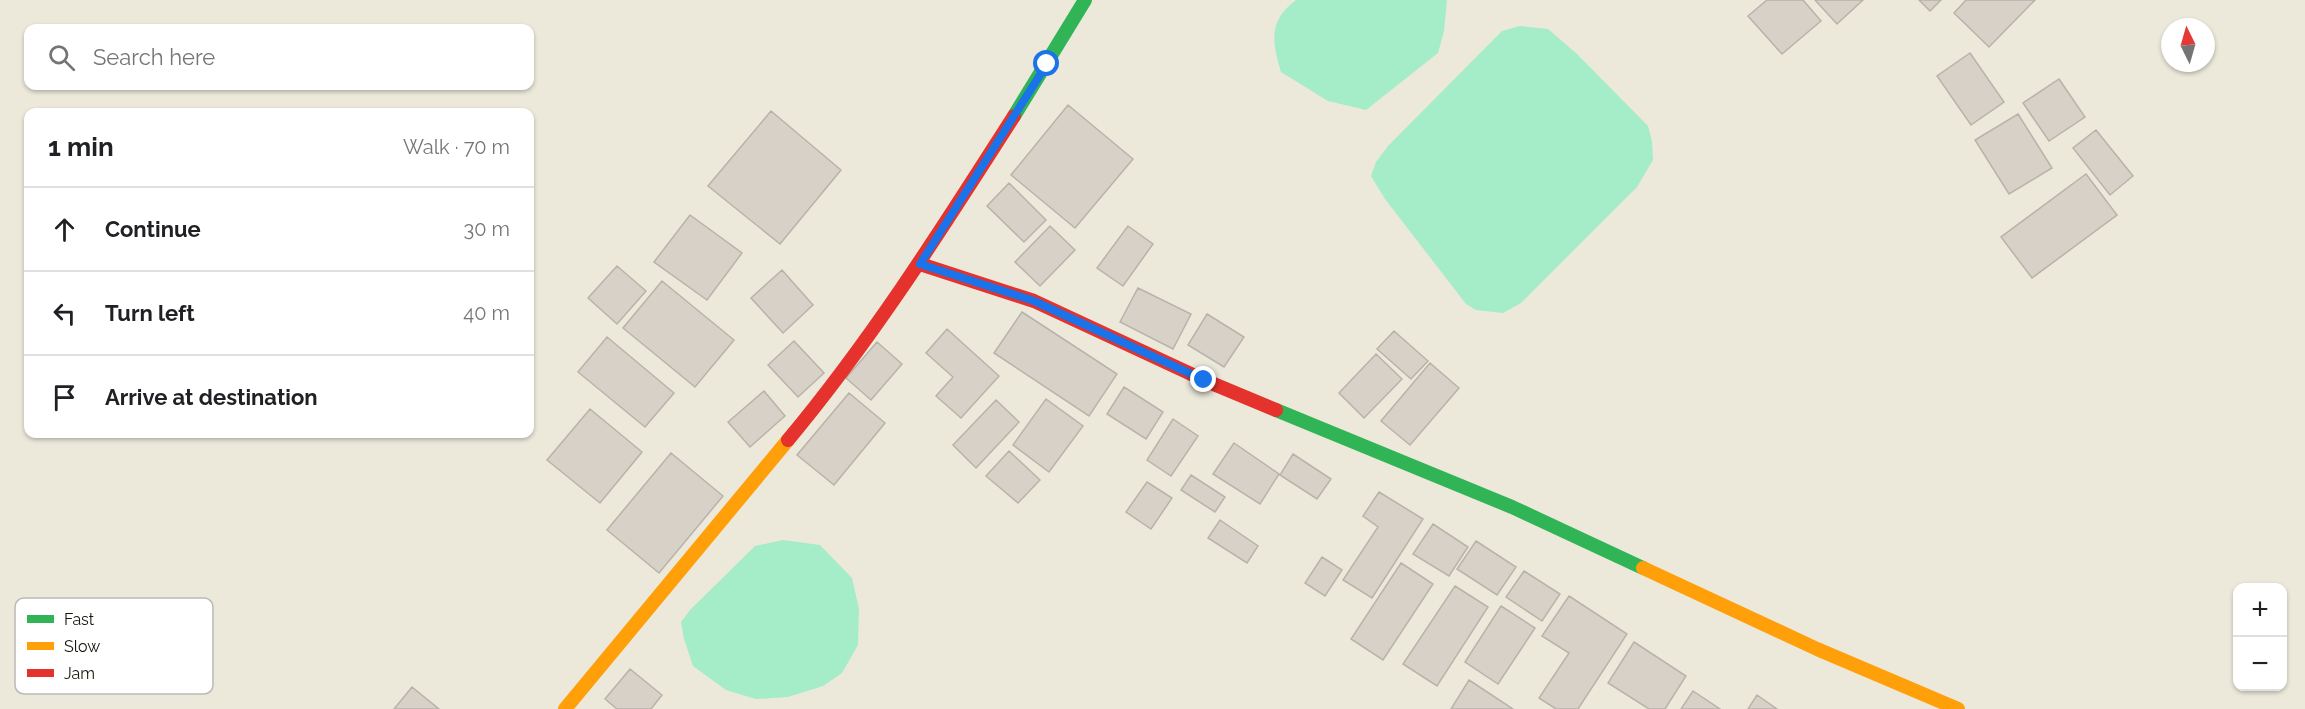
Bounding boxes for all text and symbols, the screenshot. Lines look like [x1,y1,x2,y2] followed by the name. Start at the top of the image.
[2161,18,2215,72] north arrow
[24,24,534,90] search box
[45,41,78,74] icon: search
[93,44,215,70] text: Search here
[1033,50,1059,76] route start
[48,132,114,162] text: 1 min
[403,135,510,159] text: Walk · 70 m
[48,213,81,246] icon: ahead
[105,216,201,242] text: Continue
[464,217,510,241] text: 30 m
[48,297,81,330] icon: left
[105,300,195,326] text: Turn left
[463,301,510,325] text: 40 m
[1190,366,1216,392] route end
[48,381,81,414] icon: arrive
[105,384,318,410] text: Arrive at destination
[2233,583,2287,691] map controls
[2233,583,2287,637] button: +
[15,598,213,694] legend
[64,610,95,629] text: Fast
[64,637,100,656] text: Slow
[2233,637,2287,691] button: −
[64,664,95,683] text: Jam

